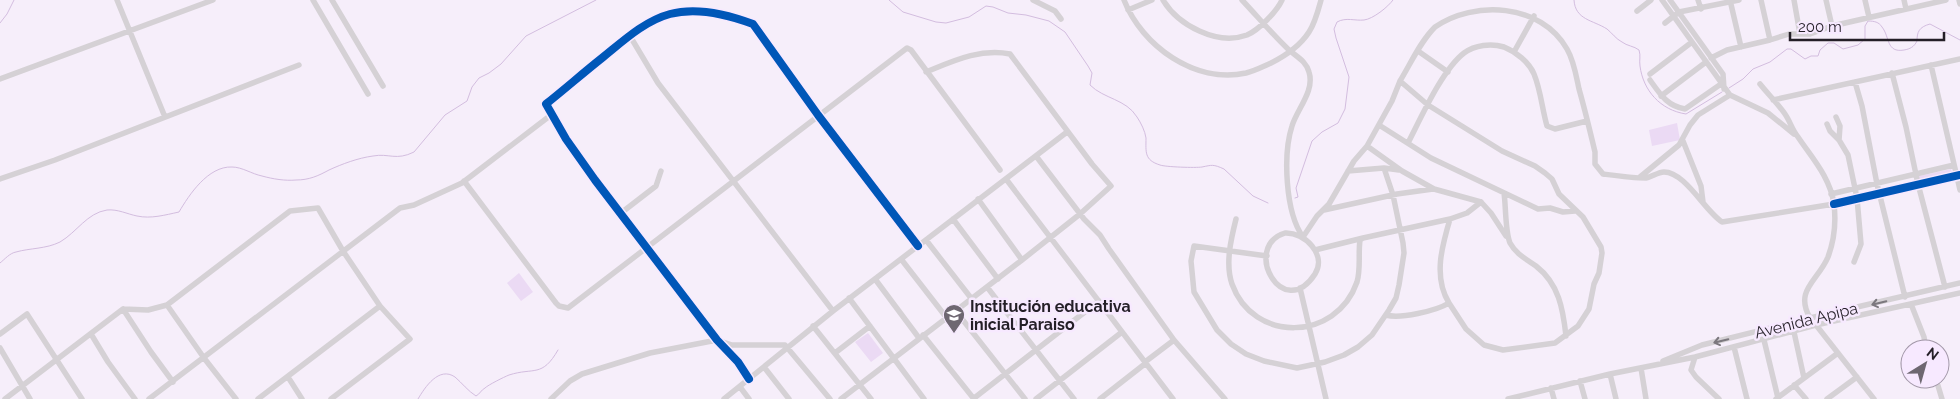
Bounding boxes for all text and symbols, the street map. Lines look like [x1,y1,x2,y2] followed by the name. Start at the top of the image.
[1790,10,1944,42] scale bar
[1798,18,1842,36] text: 200 m
[970,297,1131,334] place label: Institución educativa inicial Paraiso
[1753,298,1860,342] street label: Avenida Apipa
[1871,299,1887,308] one-way arrow
[942,303,966,334] school or university icon: Institución educativa inicial Paraiso
[1713,337,1729,346] one-way arrow
[1900,339,1950,389] north arrow
[1924,344,1942,363] text: N

